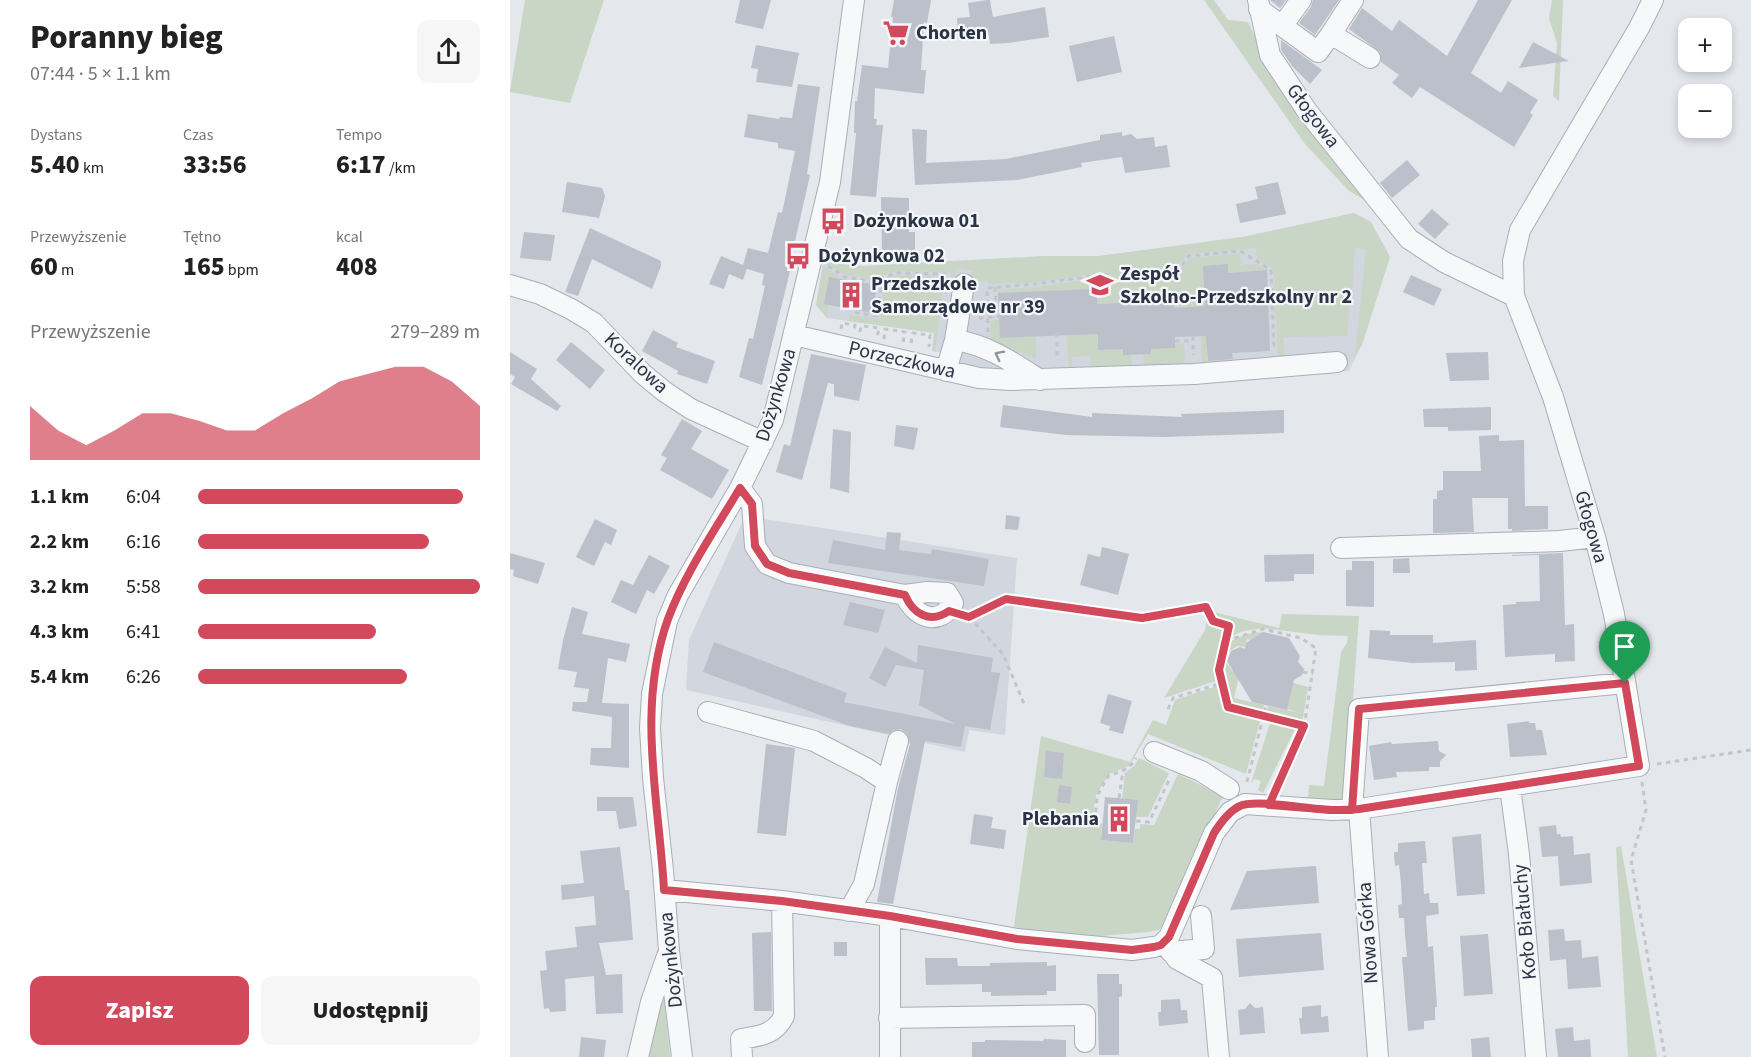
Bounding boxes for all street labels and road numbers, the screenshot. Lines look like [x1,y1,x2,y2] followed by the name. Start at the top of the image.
[1280,78,1346,154] street label: Głogowa
[598,326,674,400] street label: Koralowa
[846,334,958,386] street label: Porzeczkowa
[749,345,803,445] street label: Dożynkowa
[1567,488,1615,566] street label: Głogowa
[1506,862,1544,981] street label: Koło Białuchy
[1350,881,1386,985] street label: Nowa Górka
[652,911,690,1009] street label: Dożynkowa

